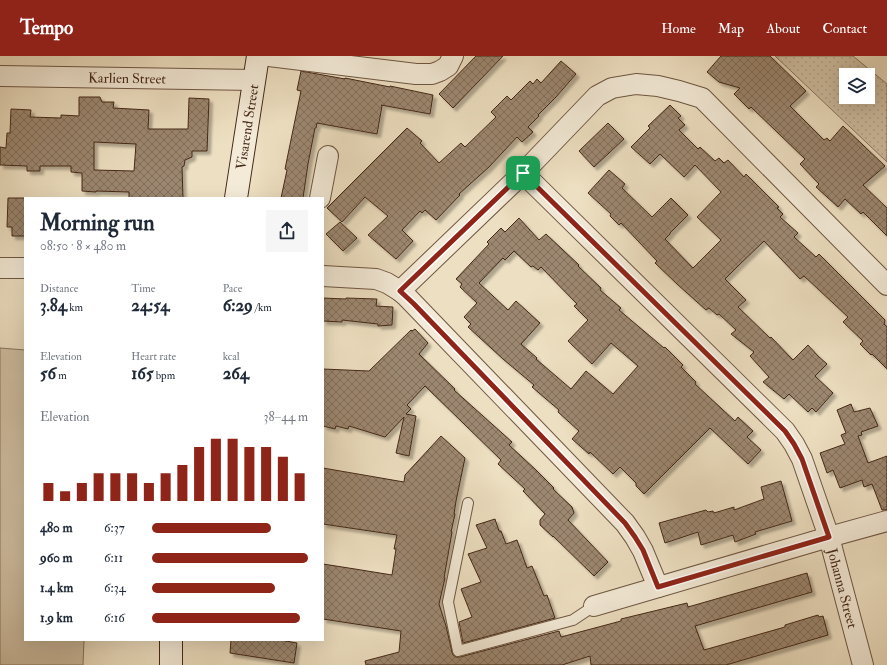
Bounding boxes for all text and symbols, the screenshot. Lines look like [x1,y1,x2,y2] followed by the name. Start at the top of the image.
[20,16,73,40] text: Tempo
[661,20,696,37] text: Home
[718,20,744,37] text: Map
[766,20,800,37] text: About
[822,20,867,37] text: Contact
[839,68,875,104] map controls
[839,68,875,104] button: layers
[88,69,166,88] street label: Karlien Street
[233,83,263,171] street label: Visarend Street
[506,156,540,190] pin
[512,162,534,184] icon: arrive
[40,209,155,237] text: Morning run
[266,210,308,252] button: share
[40,238,126,254] text: 08:50 · 8 × 480 m
[40,282,78,295] text: Distance
[131,282,155,295] text: Time
[223,282,242,295] text: Pace
[40,295,67,316] text: 3.84
[131,295,170,316] text: 24:54
[223,295,253,316] text: 6:29
[67,301,83,314] text: km
[253,301,272,314] text: /km
[40,350,82,363] text: Elevation
[131,350,176,363] text: Heart rate
[223,350,240,363] text: kcal
[40,363,56,384] text: 56
[131,363,153,384] text: 165
[223,363,249,384] text: 264
[56,369,67,382] text: m
[153,369,175,382] text: bpm
[40,409,90,425] text: Elevation
[263,409,308,425] text: 38–44 m
[40,520,73,536] text: 480 m
[104,520,125,536] text: 6:37
[823,545,861,631] street label: Johanna Street
[40,550,73,566] text: 960 m
[104,550,123,566] text: 6:11
[40,580,73,596] text: 1.4 km
[104,580,126,596] text: 6:34
[40,610,73,626] text: 1.9 km
[104,610,125,626] text: 6:16

